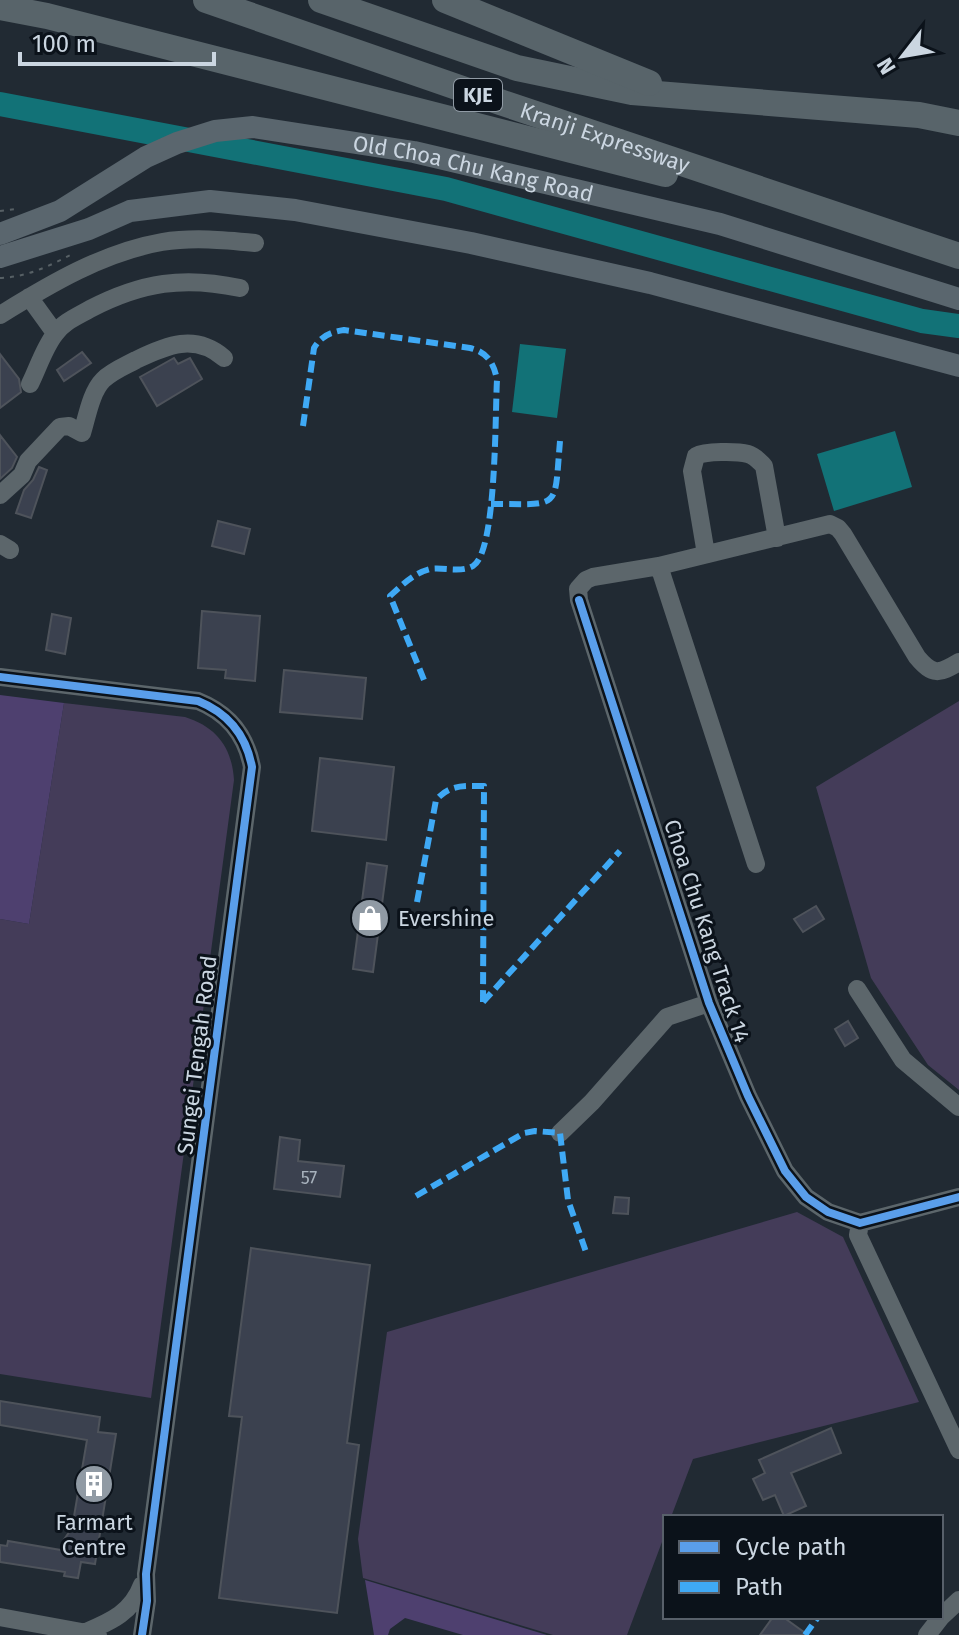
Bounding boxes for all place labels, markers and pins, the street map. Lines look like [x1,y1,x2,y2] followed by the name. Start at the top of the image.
[349,897,391,939] shop icon: Evershine
[398,905,494,932] place label: Evershine
[73,1463,115,1505] building icon: Farmart Centre
[55,1509,133,1561] place label: Farmart Centre

